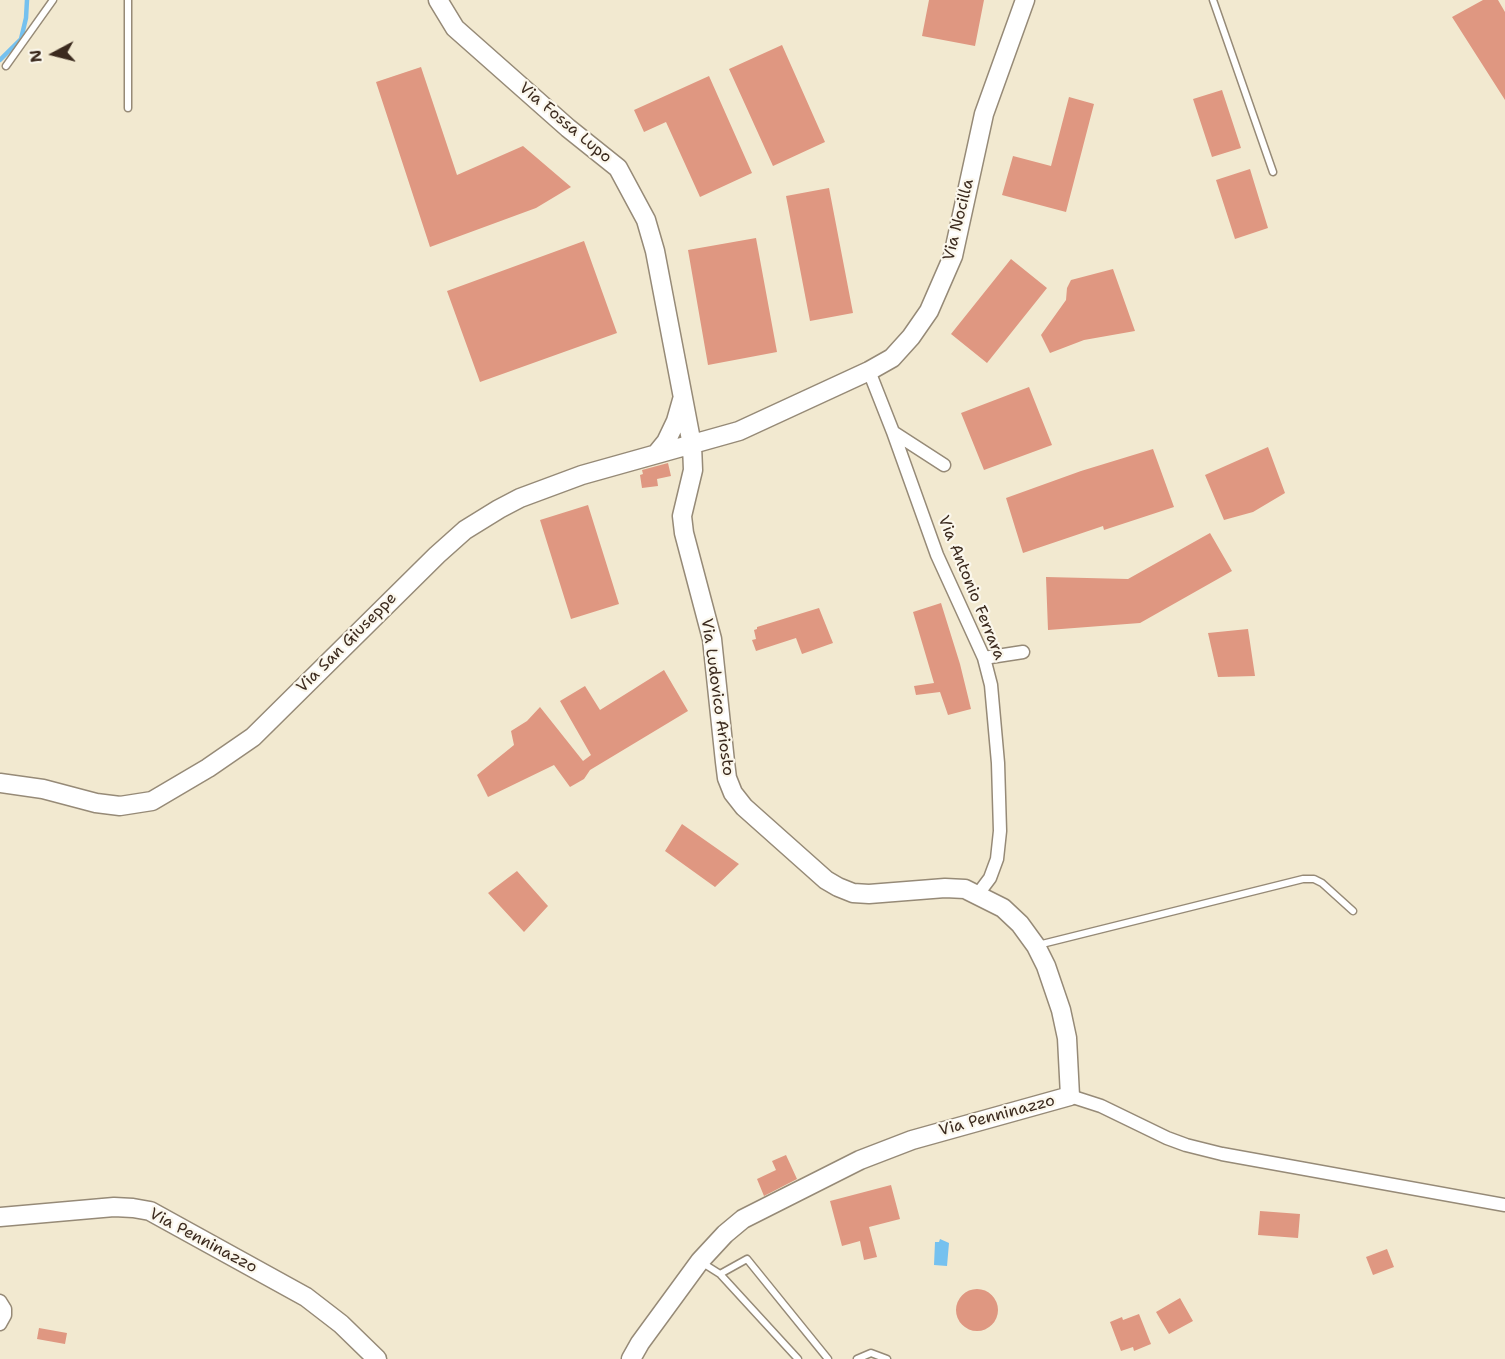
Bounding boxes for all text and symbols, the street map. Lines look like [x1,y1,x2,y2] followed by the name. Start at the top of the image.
[24,24,84,84] north arrow
[24,49,47,64] text: N
[515,79,615,167] street label: Via Fossa Lupo
[940,177,978,263] street label: Via Nocilla
[933,513,1009,663] street label: Via Antonio Ferrara
[293,589,401,697] street label: Via San Giuseppe
[696,617,738,777] street label: Via Ludovico Ariosto
[937,1091,1057,1141] street label: Via Penninazzo
[146,1205,260,1277] street label: Via Penninazzo

